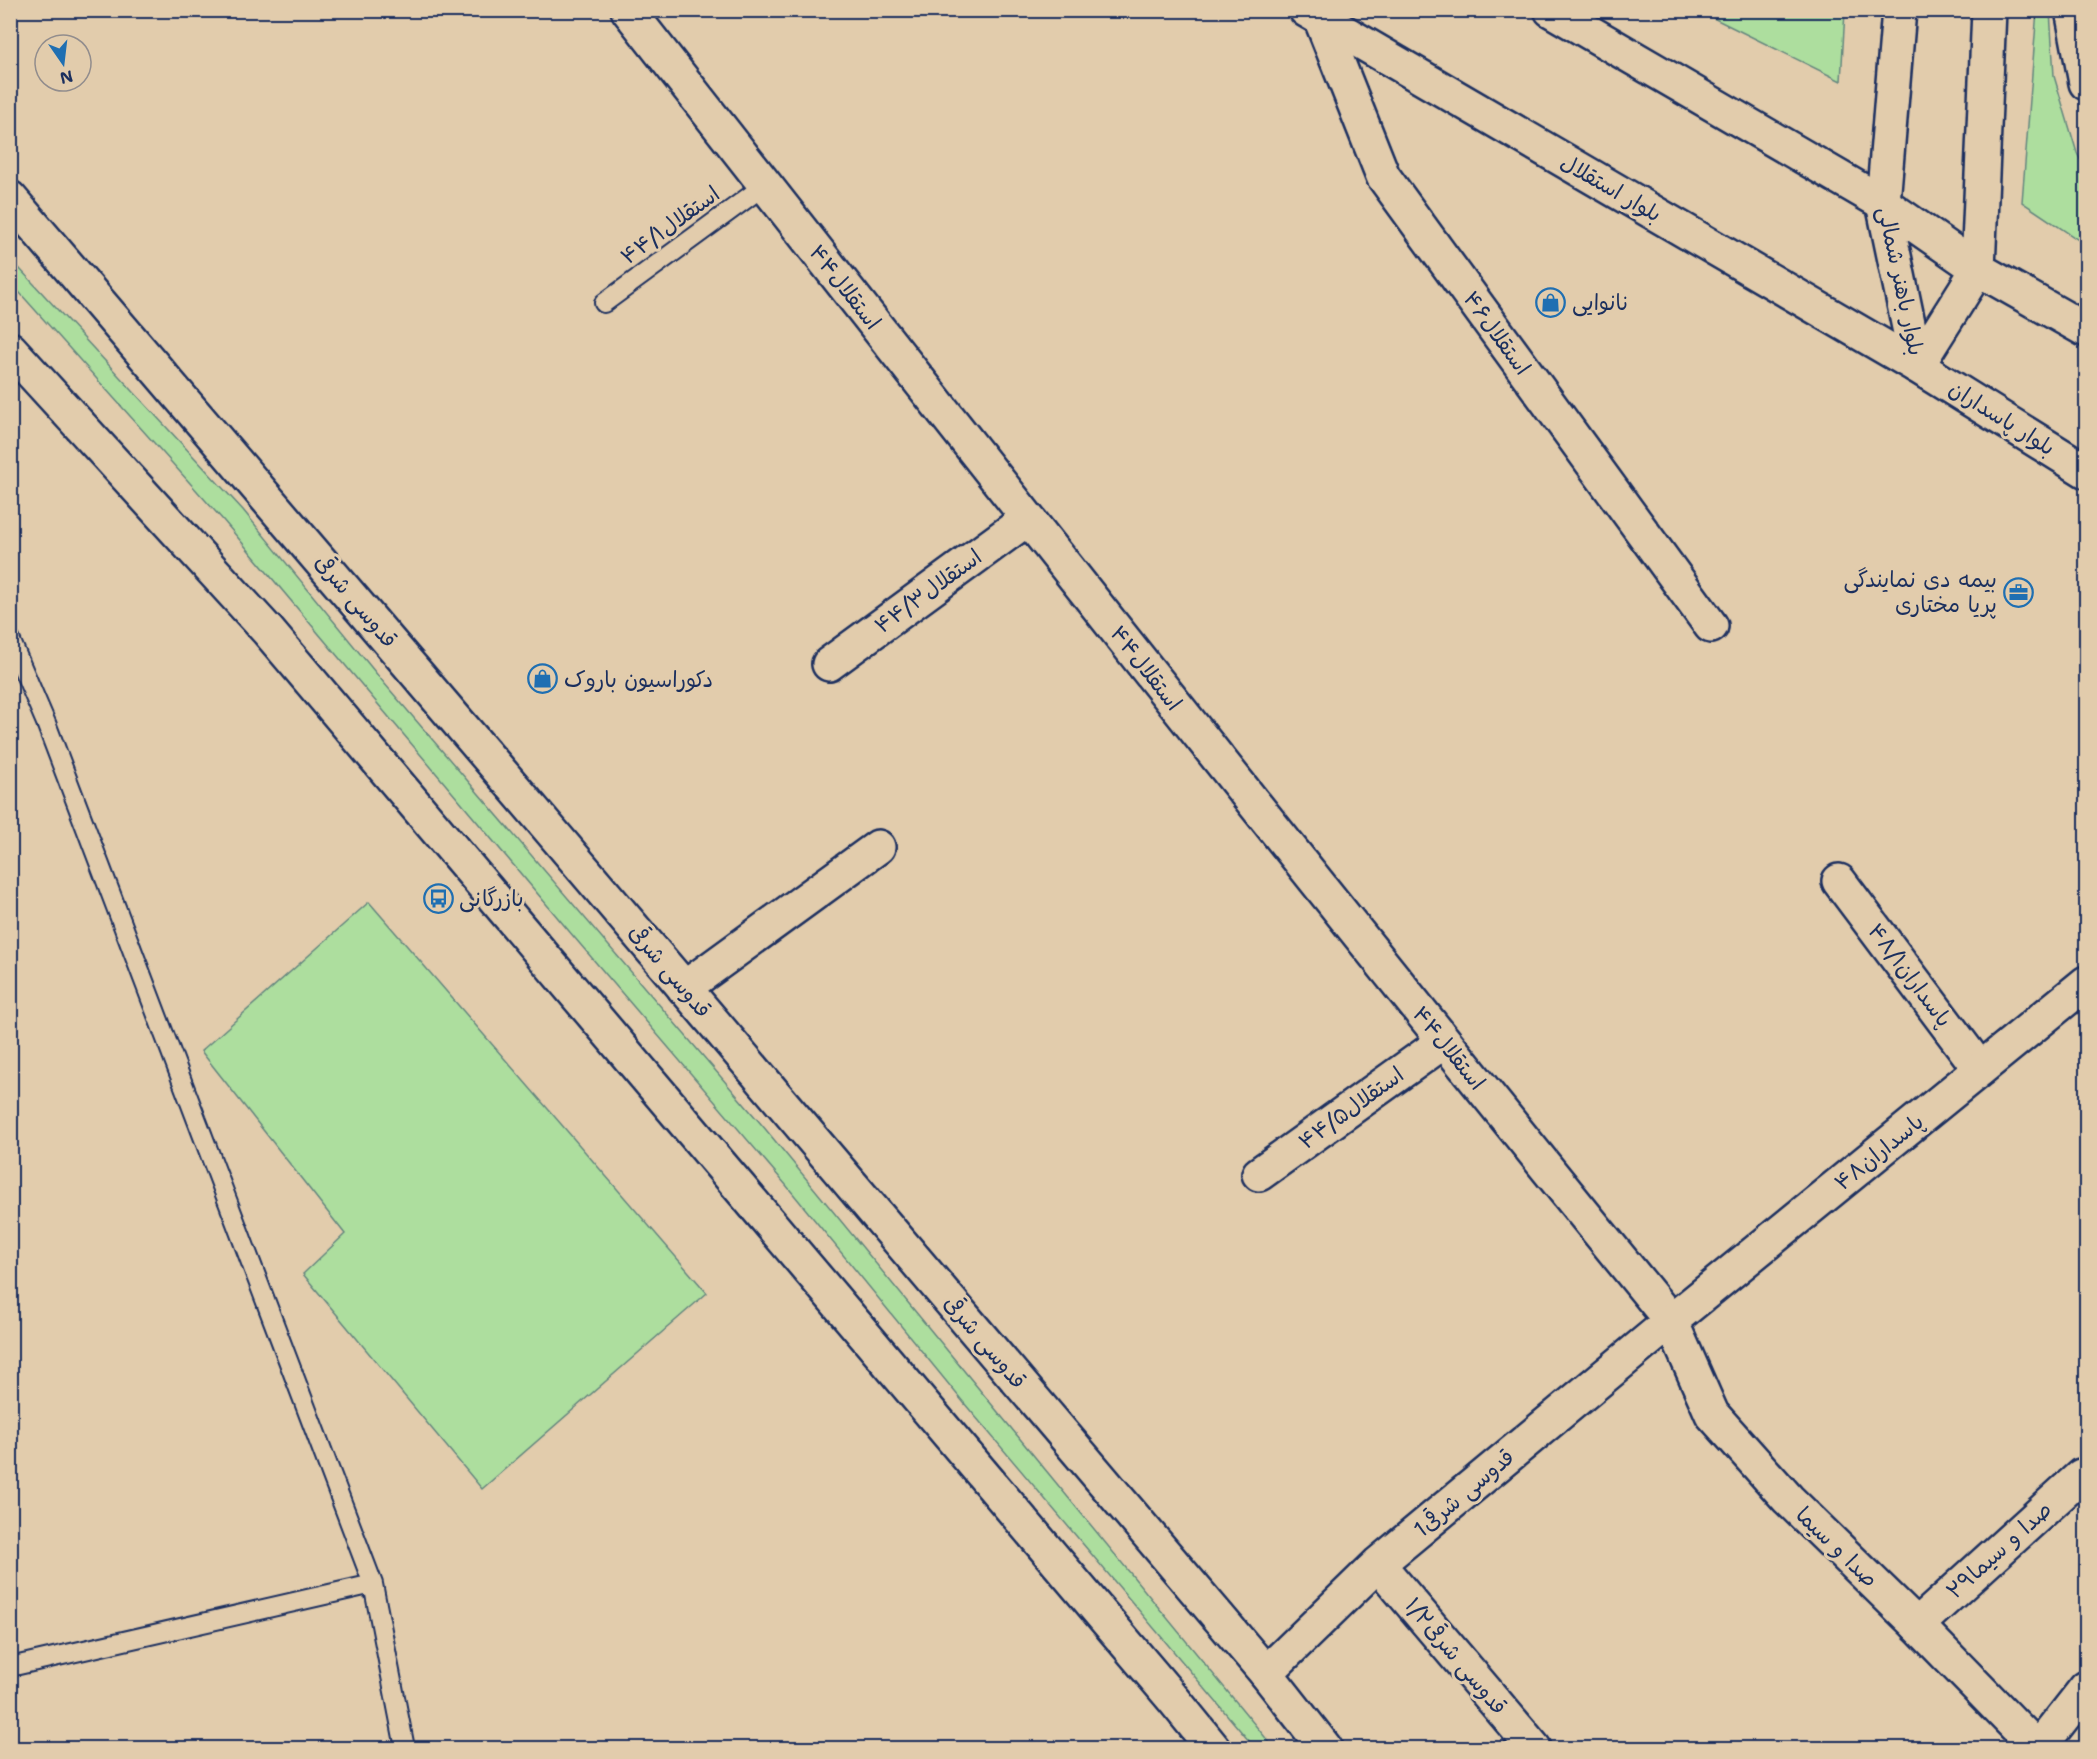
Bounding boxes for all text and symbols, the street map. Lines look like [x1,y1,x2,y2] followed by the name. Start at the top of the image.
[33,33,93,93] north arrow
[58,65,75,89] text: N
[1555,147,1667,229] street label: بلوار استقلال
[615,179,725,271] street label: استقلال۴۴/۱
[1871,204,1931,358] street label: بلوار باهنر شمالی
[803,239,887,335] street label: استقلال۴۴
[1457,285,1537,381] street label: استقلال۴۶
[1535,286,1567,318] shop icon: نانوایی
[1572,288,1629,317] place label: نانوایی
[1944,374,2060,462] street label: بلوار پاسداران
[868,542,988,640] street label: استقلال۴۴/۳
[308,548,404,654] street label: قدوسی شرقی
[1844,565,1997,619] place label: بیمه دی نمایندگی پریا مختاری
[2002,576,2034,608] office icon: بیمه دی نمایندگی پریا مختاری
[1104,620,1188,716] street label: استقلال۴۴
[527,663,559,695] shop icon: دکوراسیون باروک
[564,665,713,694] place label: دکوراسیون باروک
[422,882,454,914] bus stop icon: بازرگانی
[459,884,524,913] place label: بازرگانی
[1861,917,1959,1033] street label: پاسداران۴۸/۱
[622,918,718,1024] street label: قدوسی شرقی
[1406,1000,1492,1096] street label: استقلال۴۴
[1293,1060,1409,1156] street label: استقلال۴۴/۵
[1828,1107,1930,1197] street label: پاسداران۴۸
[937,1289,1033,1395] street label: قدوسی شرقی
[1408,1442,1520,1544] street label: 1قدوسی شرقی
[1940,1495,2058,1605] street label: صدا و سیما۲۹
[1790,1501,1884,1593] street label: صدا و سیما
[1399,1591,1513,1721] street label: قدوسی شرقی۱/۲

